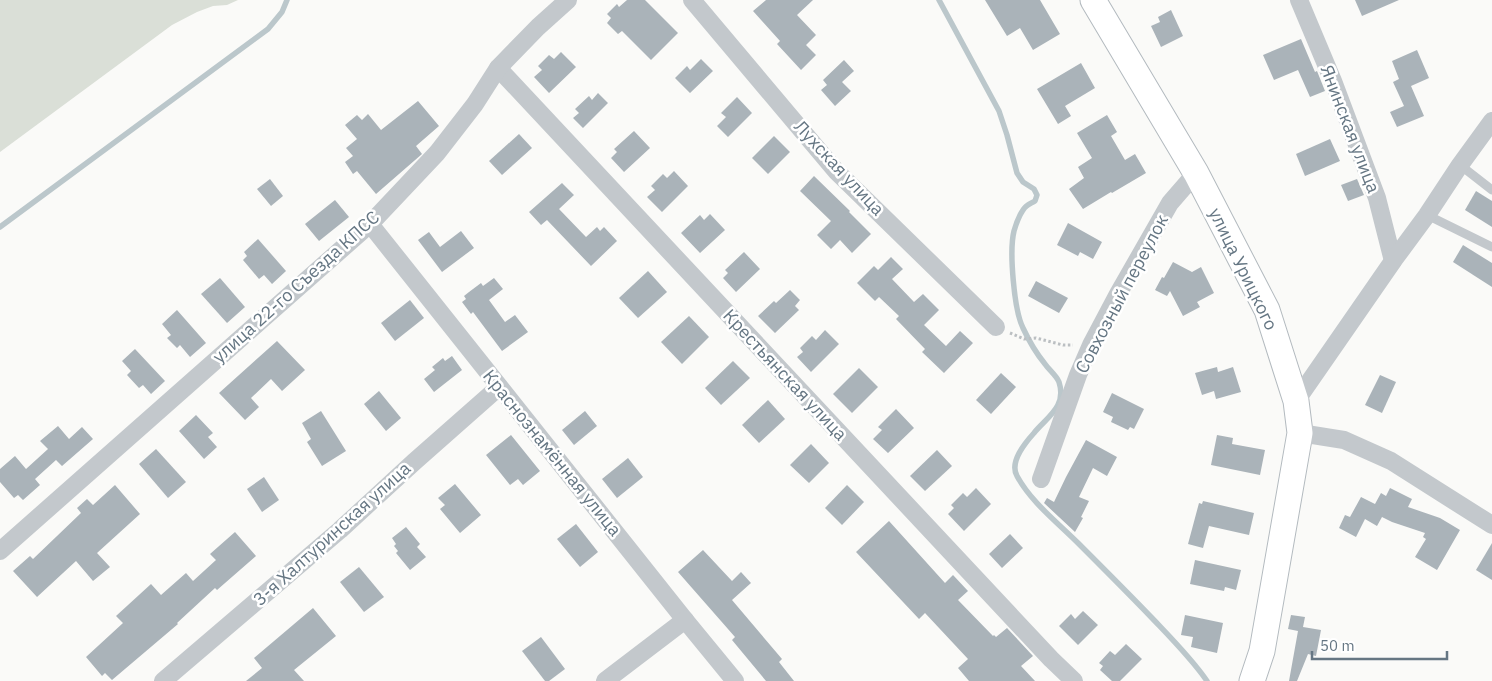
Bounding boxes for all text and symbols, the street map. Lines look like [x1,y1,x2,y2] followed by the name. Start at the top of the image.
[1315,61,1386,197] street label: Янинская улица
[789,115,890,221] street label: Лухская улица
[1204,204,1283,334] street label: улица Урицкого
[208,206,384,368] street label: улица 22-го Съезда КПСС
[1070,210,1173,377] street label: Совхозный переулок
[718,304,853,446] street label: Крестьянская улица
[478,365,627,541] street label: Краснознамённая улица
[248,457,415,610] street label: 3-я Халтуринская улица
[1312,628,1447,660] scale bar
[1320,636,1355,655] text: 50 m

